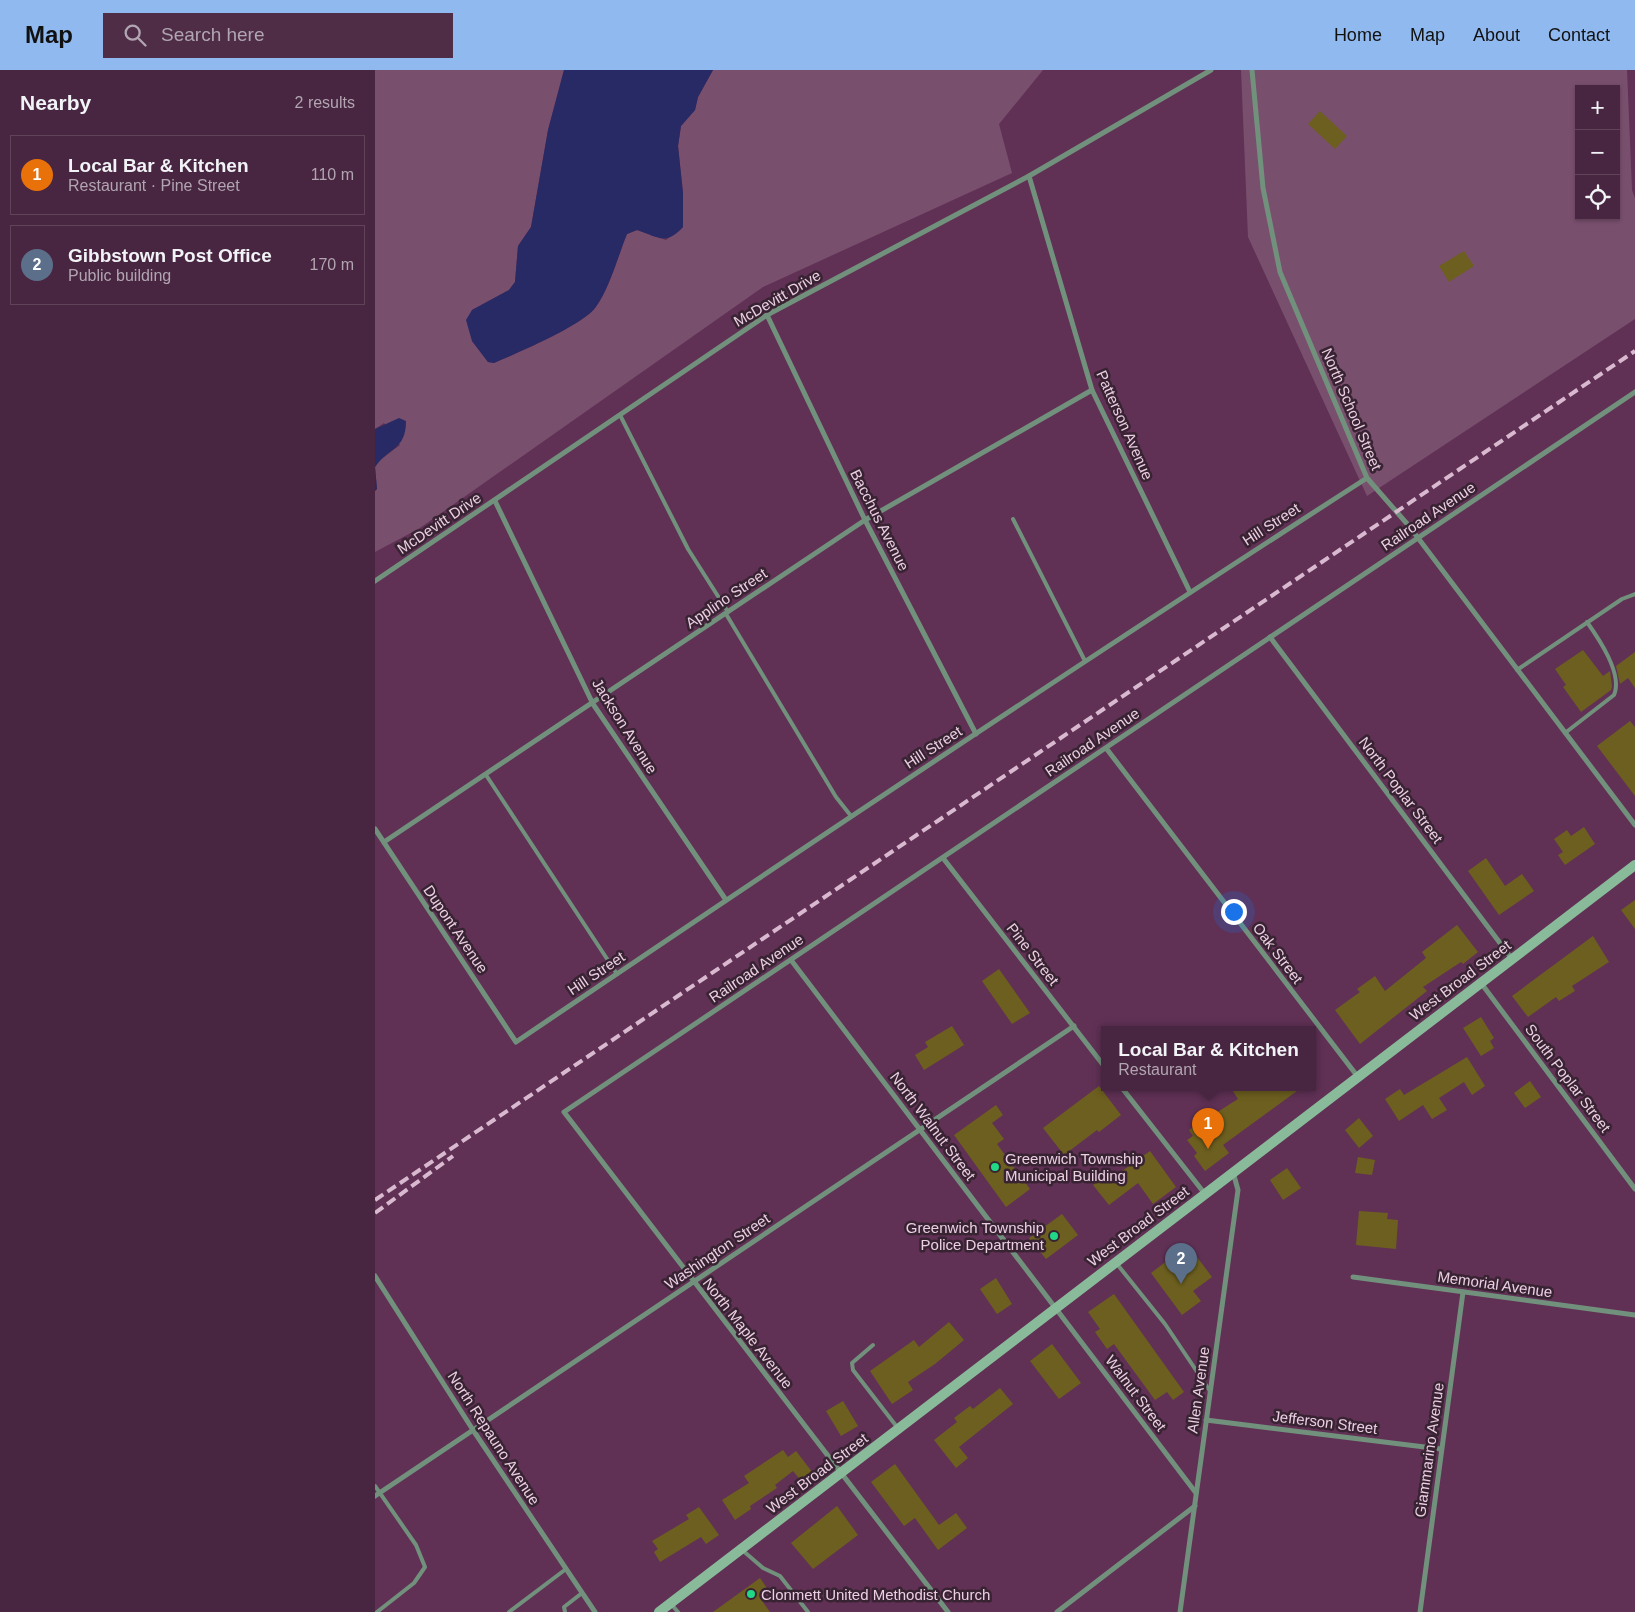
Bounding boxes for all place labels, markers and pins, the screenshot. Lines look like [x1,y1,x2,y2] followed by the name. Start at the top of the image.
[1192,1108,1224,1149] pin: 1
[1005,1150,1143,1184] place label: Greenwich Township Municipal Building
[989,1161,1001,1173] marker: Greenwich Township Municipal Building
[906,1219,1045,1253] place label: Greenwich Township Police Department
[1048,1230,1060,1242] marker: Greenwich Township Police Department
[1165,1243,1197,1284] pin: 2
[761,1586,990,1603] place label: Clonmett United Methodist Church
[745,1588,757,1600] marker: Clonmett United Methodist Church

